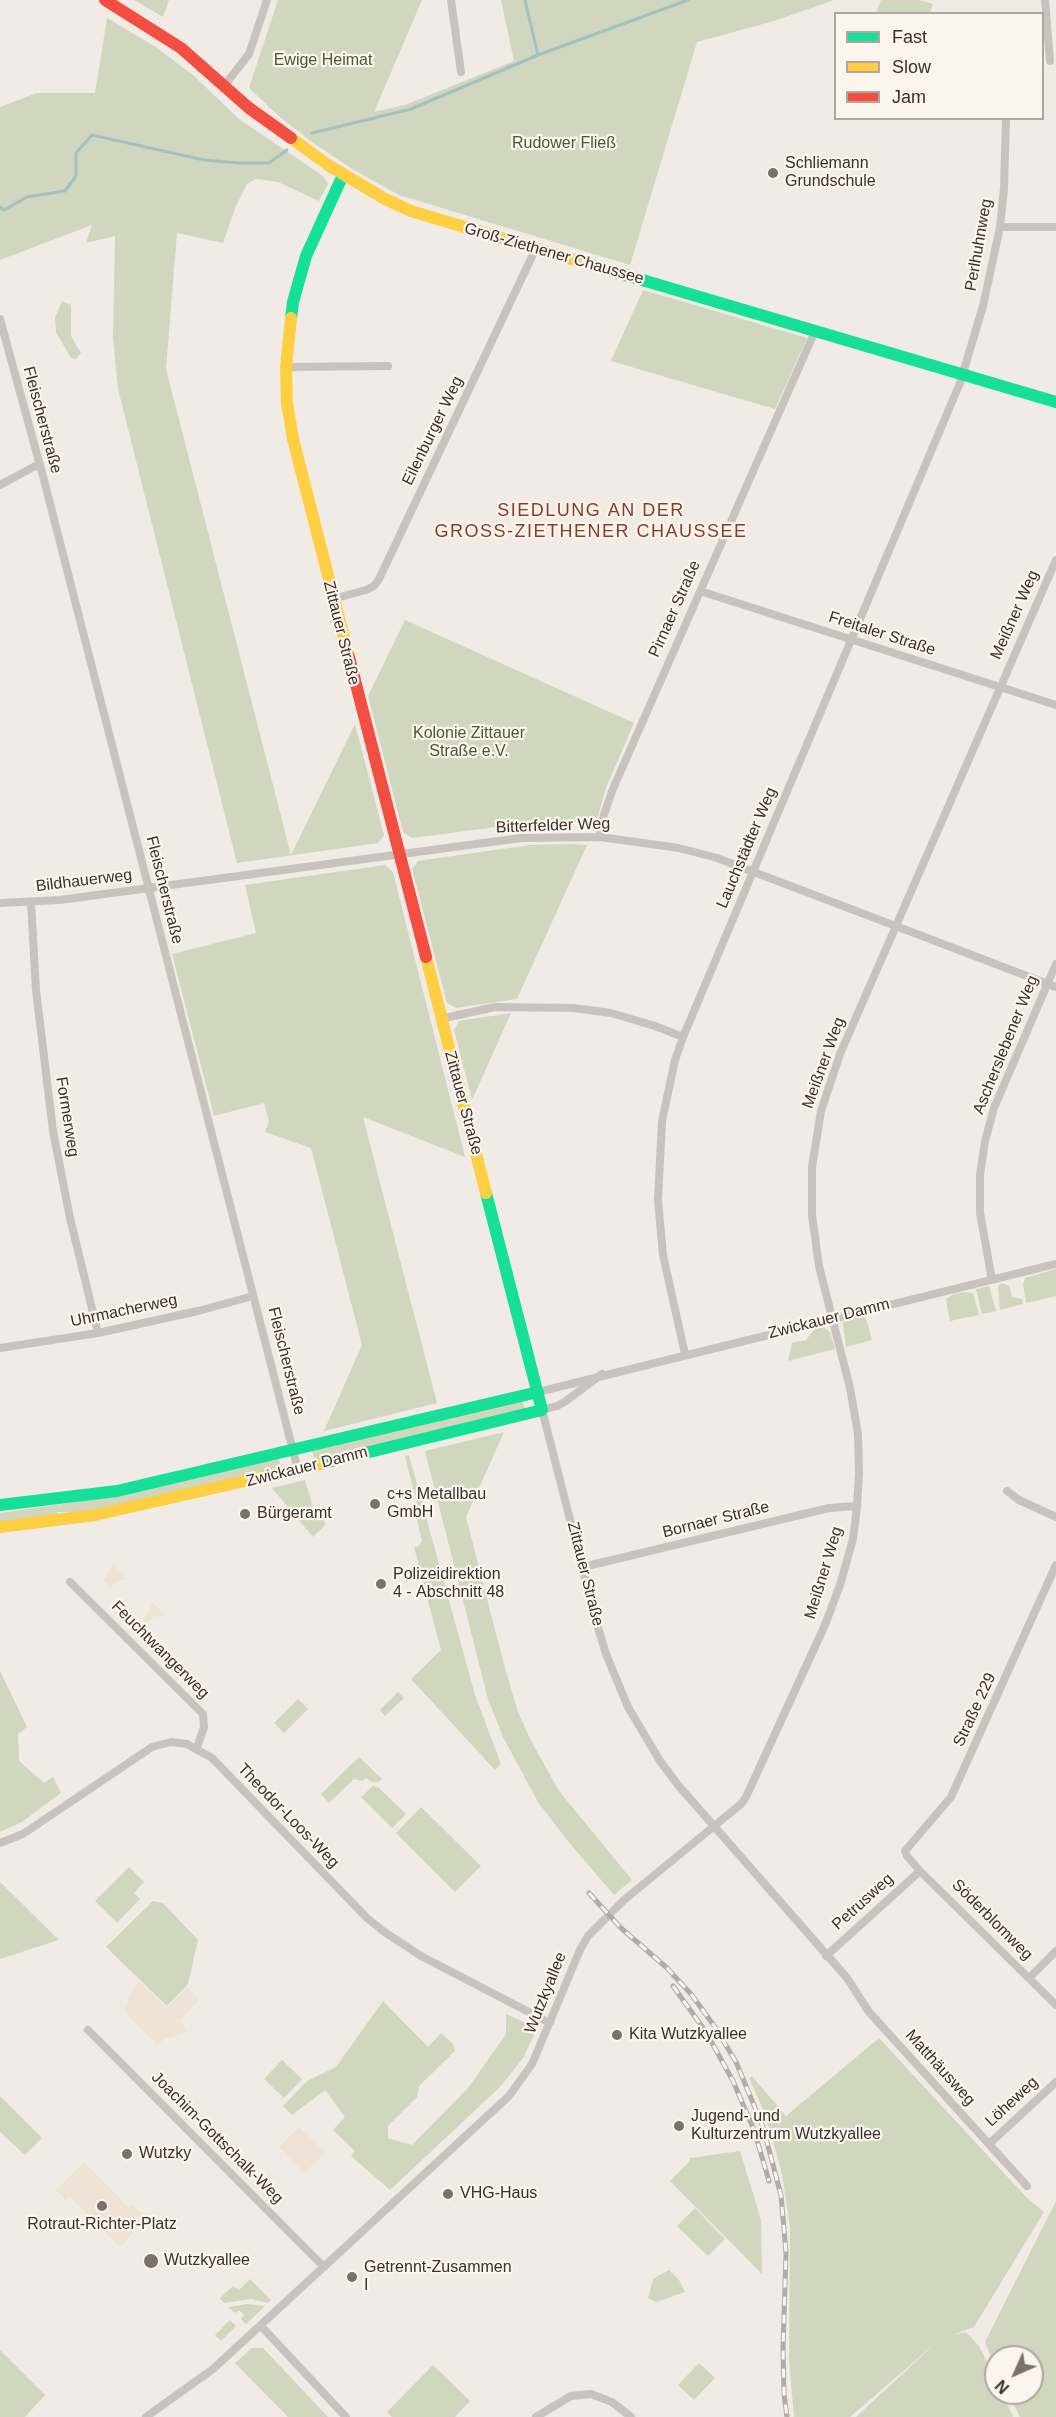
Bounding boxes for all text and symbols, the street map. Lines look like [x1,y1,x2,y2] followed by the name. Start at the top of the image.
[834,12,1044,120] legend
[892,27,927,47] text: Fast
[274,51,372,71] park label: Ewige Heimat
[892,57,931,77] text: Slow
[892,87,926,107] text: Jam
[512,134,616,154] park label: Rudower Fließ
[785,154,876,192] place label: Schliemann Grundschule
[766,166,780,180] marker: Schliemann Grundschule
[961,197,997,293] street label: Perlhuhnweg
[462,219,646,289] street label: Groß-Ziethener Chaussee
[18,364,66,476] street label: Fleischerstraße
[398,373,468,489] street label: Eilenburger Weg
[434,500,748,542] district label: SIEDLUNG AN DER GROSS-ZIETHENER CHAUSSEE
[645,558,705,660] street label: Pirnaer Straße
[987,567,1043,663] street label: Meißner Weg
[319,579,363,687] street label: Zittauer Straße
[826,608,938,660] street label: Freitaler Straße
[413,724,525,762] park label: Kolonie Zittauer Straße e.V.
[713,785,781,911] street label: Lauchstädter Weg
[495,814,611,838] street label: Bitterfelder Weg
[141,834,187,946] street label: Fleischerstraße
[35,866,133,896] street label: Bildhauerweg
[969,973,1043,1117] street label: Ascherslebener Weg
[799,1015,849,1111] street label: Meißner Weg
[440,1049,486,1157] street label: Zittauer Straße
[51,1076,83,1158] street label: Formerweg
[69,1290,179,1332] street label: Uhrmacherweg
[766,1295,892,1343] street label: Zwickauer Damm
[263,1305,309,1417] street label: Fleischerstraße
[244,1443,370,1491] street label: Zwickauer Damm
[387,1485,486,1523] place label: c+s Metallbau GmbH
[368,1497,382,1511] marker: c+s Metallbau GmbH
[661,1497,771,1543] street label: Bornaer Straße
[257,1504,332,1524] place label: Bürgeramt
[238,1507,252,1521] marker: Bürgeramt
[563,1520,607,1628] street label: Zittauer Straße
[801,1524,847,1622] street label: Meißner Weg
[393,1565,504,1603] place label: Polizeidirektion 4 - Abschnitt 48
[374,1577,388,1591] marker: Polizeidirektion 4 - Abschnitt 48
[107,1597,213,1703] street label: Feuchtwangerweg
[950,1670,1000,1750] street label: Straße 229
[233,1760,343,1872] street label: Theodor-Loos-Weg
[828,1870,898,1934] street label: Petrusweg
[947,1875,1037,1965] street label: Söderblomweg
[521,1950,571,2036] street label: Wutzkyallee
[629,2025,747,2045] place label: Kita Wutzkyallee
[901,2026,979,2110] street label: Matthäusweg
[610,2028,624,2042] marker: Kita Wutzkyallee
[147,2068,287,2208] street label: Joachim-Gottschalk-Weg
[982,2073,1042,2131] street label: Löheweg
[691,2107,881,2145] place label: Jugend- und Kulturzentrum Wutzkyallee
[672,2119,686,2133] marker: Jugend- und Kulturzentrum Wutzkyallee
[139,2144,191,2164] place label: Wutzky
[120,2147,134,2161] marker: Wutzky
[460,2184,537,2204] place label: VHG-Haus
[441,2187,455,2201] marker: VHG-Haus
[95,2199,109,2213] marker: Rotraut-Richter-Platz
[27,2215,177,2235] place label: Rotraut-Richter-Platz
[164,2251,250,2271] place label: Wutzkyallee
[142,2252,160,2270] marker: Wutzkyallee
[364,2258,512,2296] place label: Getrennt-Zusammen I
[345,2270,359,2284] marker: Getrennt-Zusammen I
[984,2345,1044,2405] north arrow
[992,2377,1012,2397] text: N

